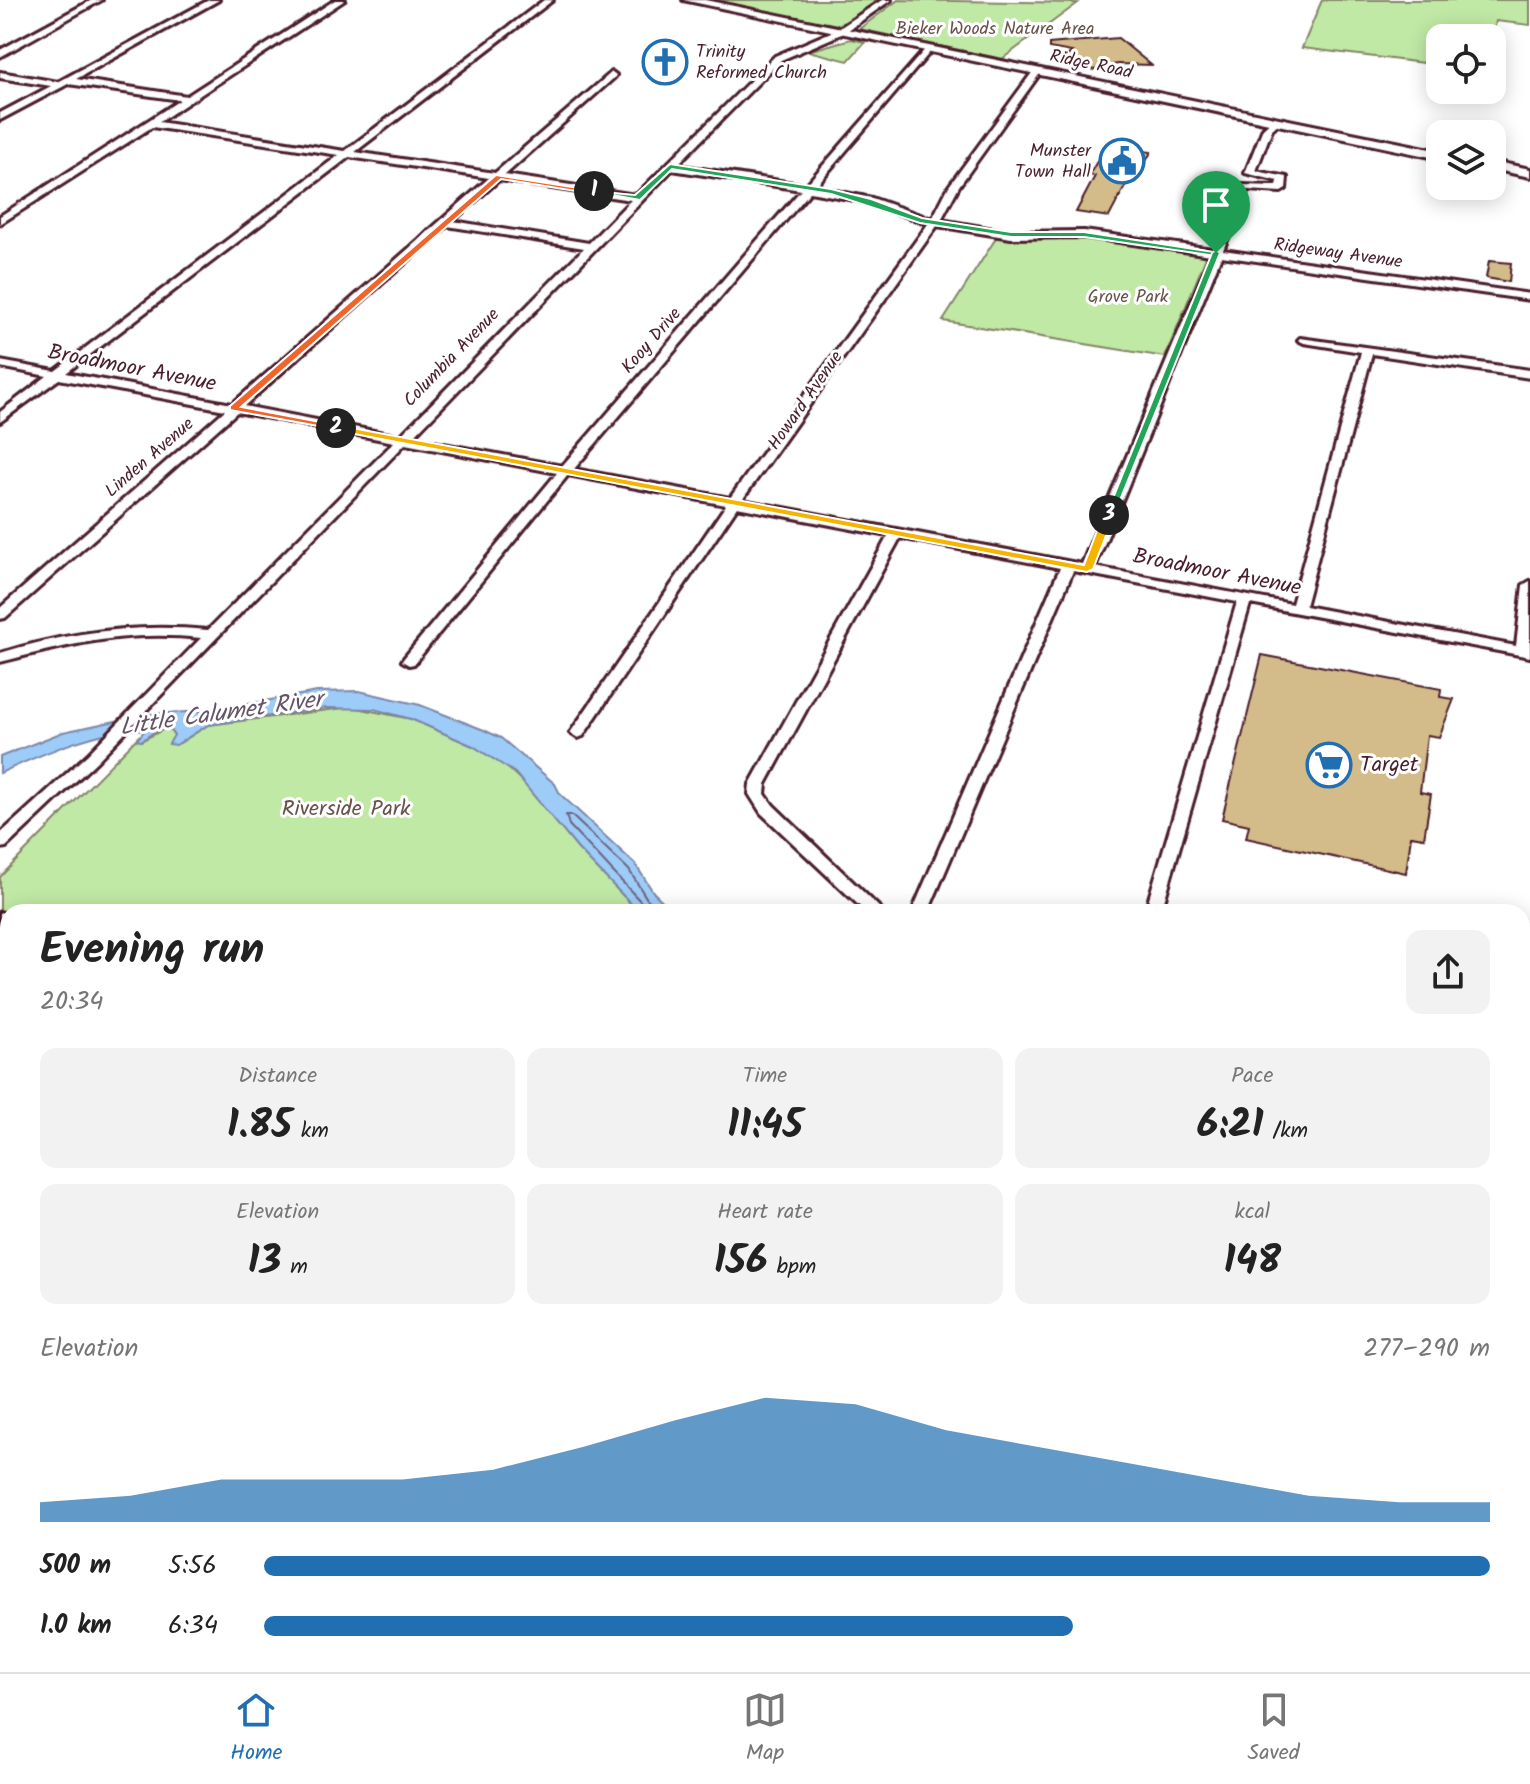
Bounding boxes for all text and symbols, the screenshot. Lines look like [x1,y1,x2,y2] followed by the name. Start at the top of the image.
[896,15,1094,44] park label: Bieker Woods Nature Area
[1426,24,1506,200] map controls
[1426,24,1506,104] button: locate
[641,38,689,86] church icon: Trinity Reformed Church
[696,38,827,88] place label: Trinity Reformed Church
[1047,42,1136,88] street label: Ridge Road
[1426,120,1506,200] button: layers
[1015,137,1092,187] place label: Munster Town Hall
[1098,137,1146,185] public building icon: Munster Town Hall
[574,171,614,211] pin: 1
[1182,171,1250,253] pin
[591,173,597,208] text: 1
[1194,183,1238,227] icon: arrive
[1272,231,1404,277] street label: Ridgeway Avenue
[1088,283,1169,312] park label: Grove Park
[615,301,689,381] street label: Kooy Drive
[397,302,507,414] street label: Columbia Avenue
[45,336,219,402] street label: Broadmoor Avenue
[761,345,851,457] street label: Howard Avenue
[316,408,356,448] pin: 2
[330,410,342,445] text: 2
[99,411,201,505] street label: Linden Avenue
[1089,495,1129,535] pin: 3
[1103,497,1115,532] text: 3
[1130,540,1304,606] street label: Broadmoor Avenue
[117,680,330,748] water label: Little Calumet River
[1305,741,1353,789] supermarket icon: Target
[1360,748,1419,783] place label: Target
[282,792,411,827] park label: Riverside Park
[40,916,264,986] text: Evening run
[1406,930,1490,1014] button: share
[40,981,104,1023] text: 20:34
[238,1059,317,1094] text: Distance
[743,1059,787,1094] text: Time
[1231,1059,1273,1094] text: Pace
[227,1094,292,1158] text: 1.85
[727,1094,803,1158] text: 11:45
[1197,1094,1264,1158] text: 6:21
[292,1114,329,1149] text: km
[1264,1114,1308,1149] text: /km
[236,1195,319,1230] text: Elevation
[717,1195,813,1230] text: Heart rate
[1234,1195,1270,1230] text: kcal
[248,1230,281,1294] text: 13
[714,1230,768,1294] text: 156
[1224,1230,1281,1294] text: 148
[281,1250,308,1285] text: m
[768,1250,816,1285] text: bpm
[40,1328,138,1370] text: Elevation
[1363,1328,1490,1370] text: 277–290 m
[40,1545,111,1587] text: 500 m
[168,1545,217,1587] text: 5:56
[40,1605,111,1647] text: 1.0 km
[168,1605,218,1647] text: 6:34
[230,1688,282,1771] tab: Home
[743,1688,787,1771] tab: Map
[1248,1688,1300,1771] tab: Saved

